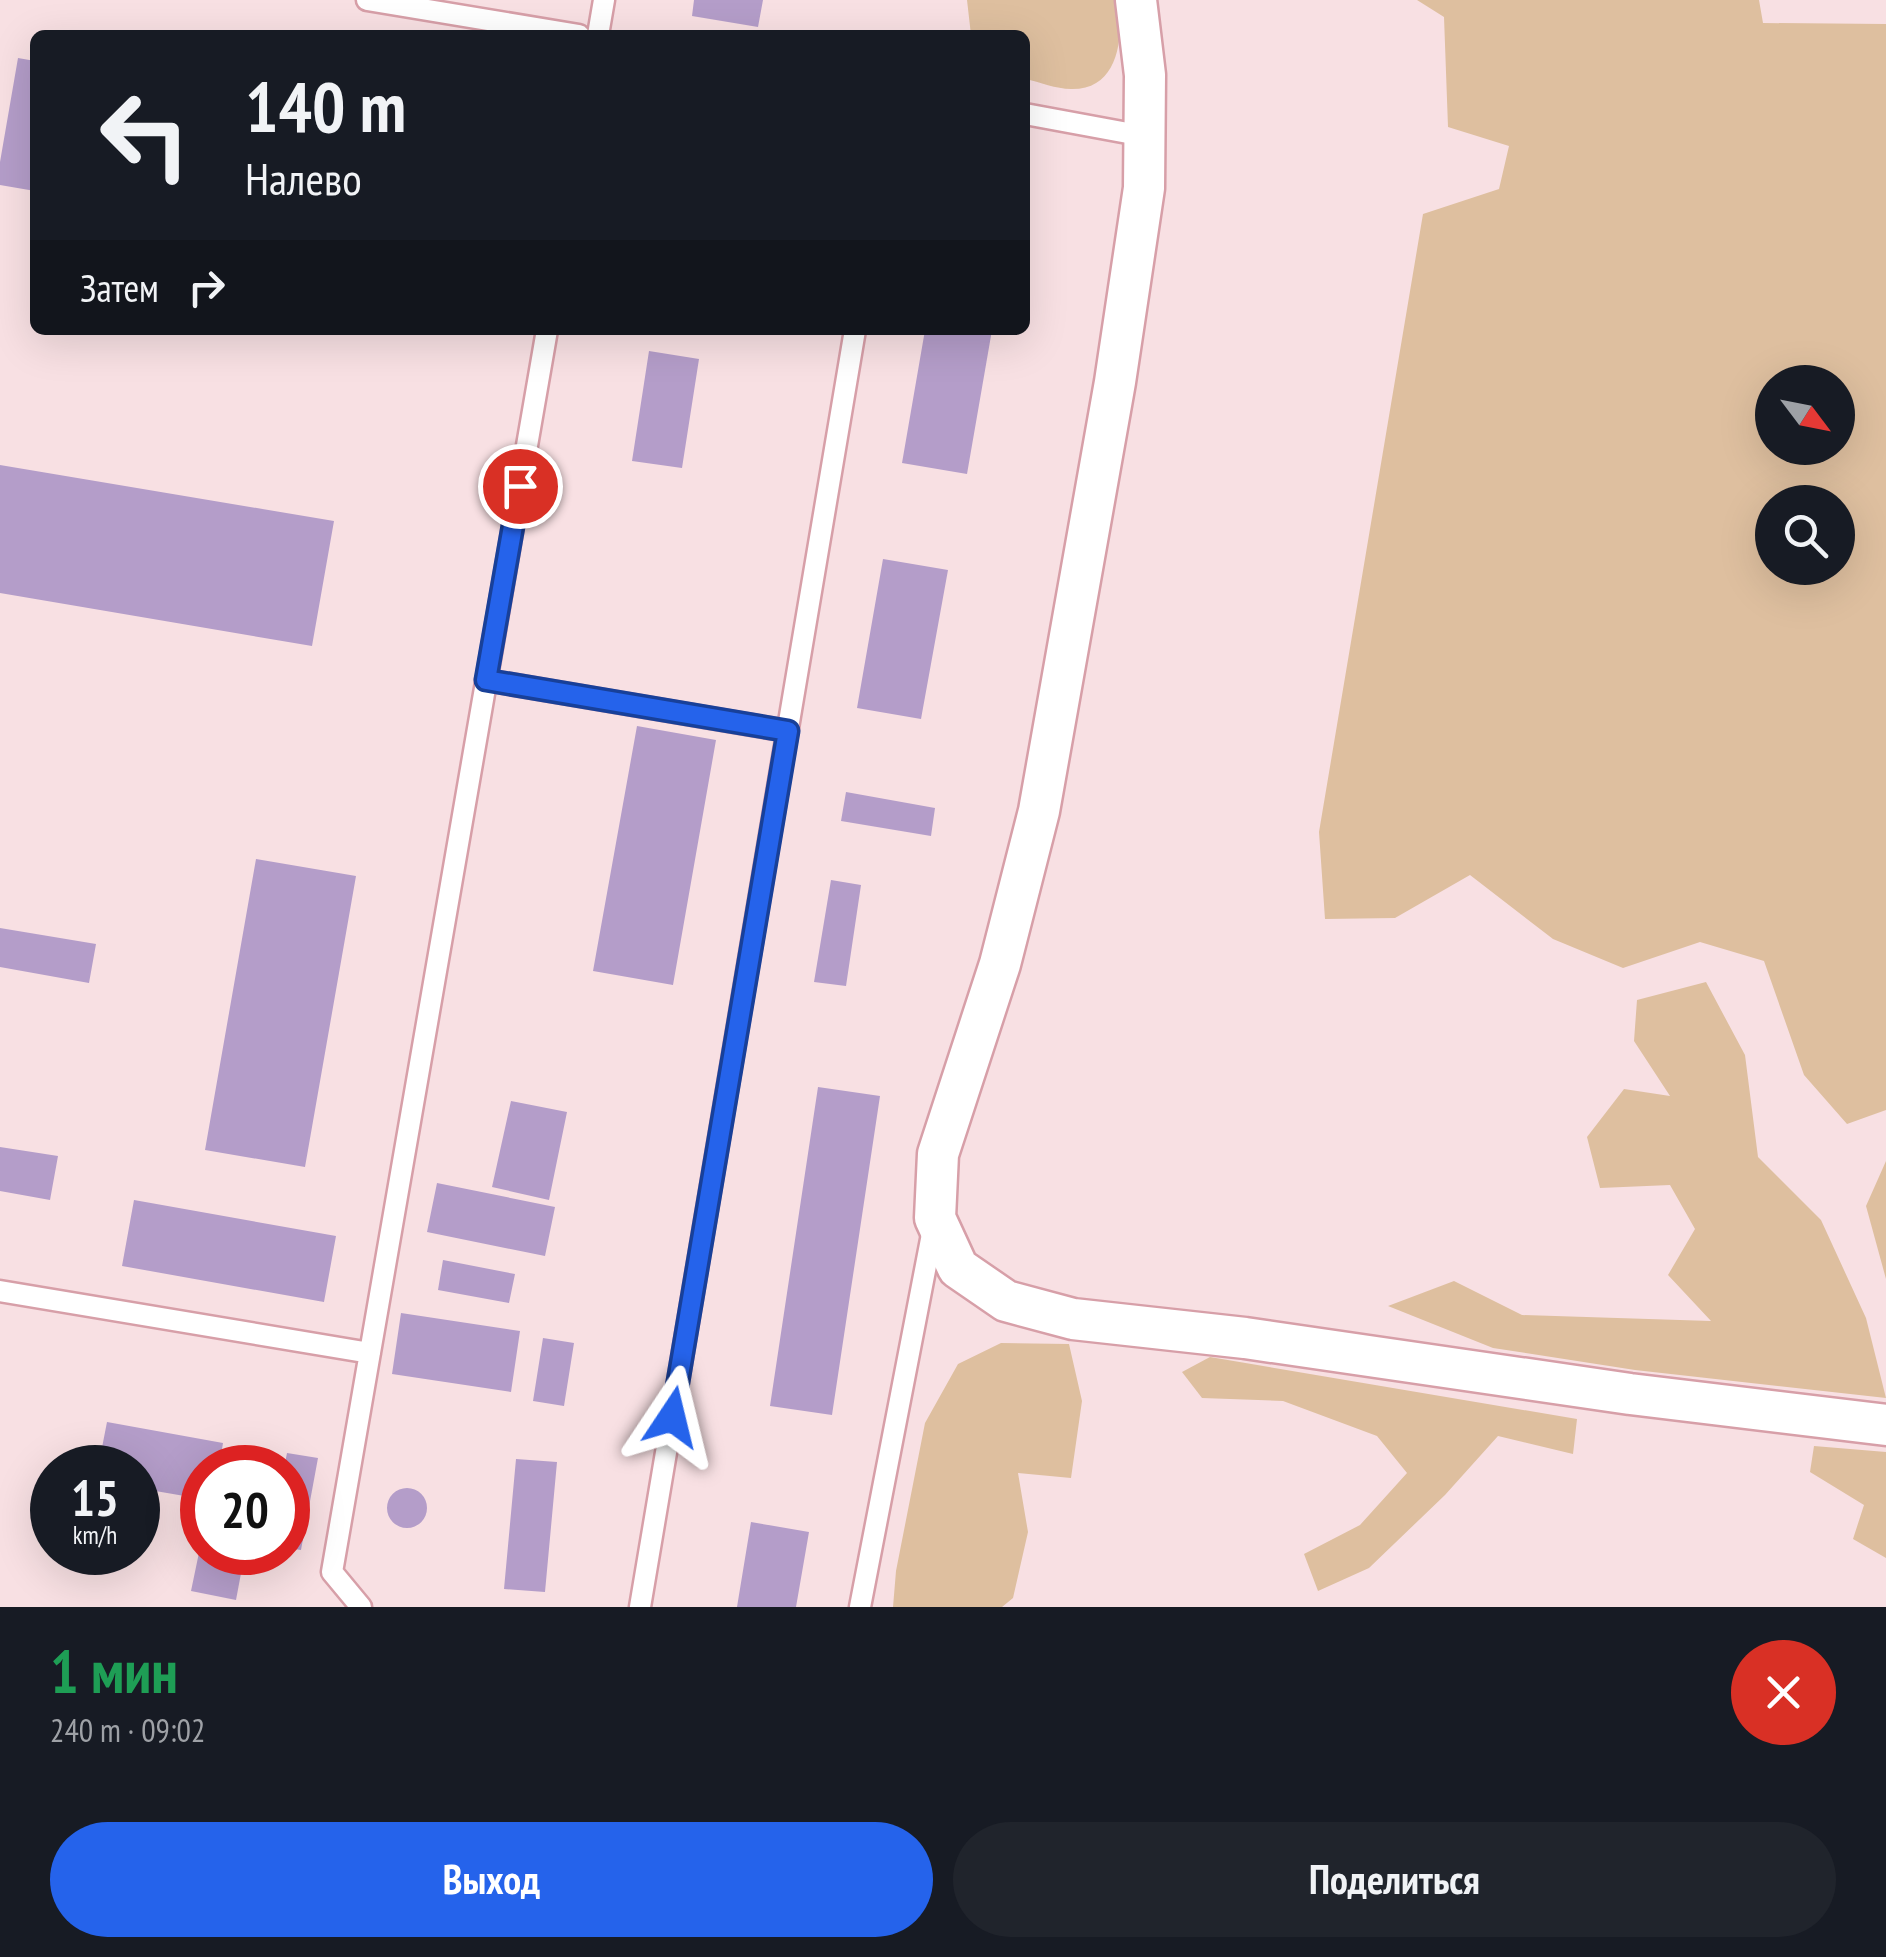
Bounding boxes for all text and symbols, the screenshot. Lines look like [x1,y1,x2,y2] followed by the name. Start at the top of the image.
[245,61,406,151] text: 140 m
[80,70,210,200] icon: left
[245,149,362,207] text: Налево
[179,260,234,315] icon: right
[80,263,159,312] text: Затем
[1755,365,1855,465] north arrow
[1755,365,1855,585] map controls
[478,444,563,529] pin
[493,459,548,514] icon: arrive
[1755,485,1855,585] button: search
[620,1365,724,1469] position arrow
[180,1445,310,1575] speed limit sign: 20
[71,1465,119,1530] text: 15
[73,1519,117,1551] text: km/h
[50,1632,178,1710] text: 1 мин
[1731,1640,1836,1745] button: close
[50,1709,205,1751] text: 240 m · 09:02
[50,1822,933,1937] button: Выход
[953,1822,1836,1937] button: Поделиться

